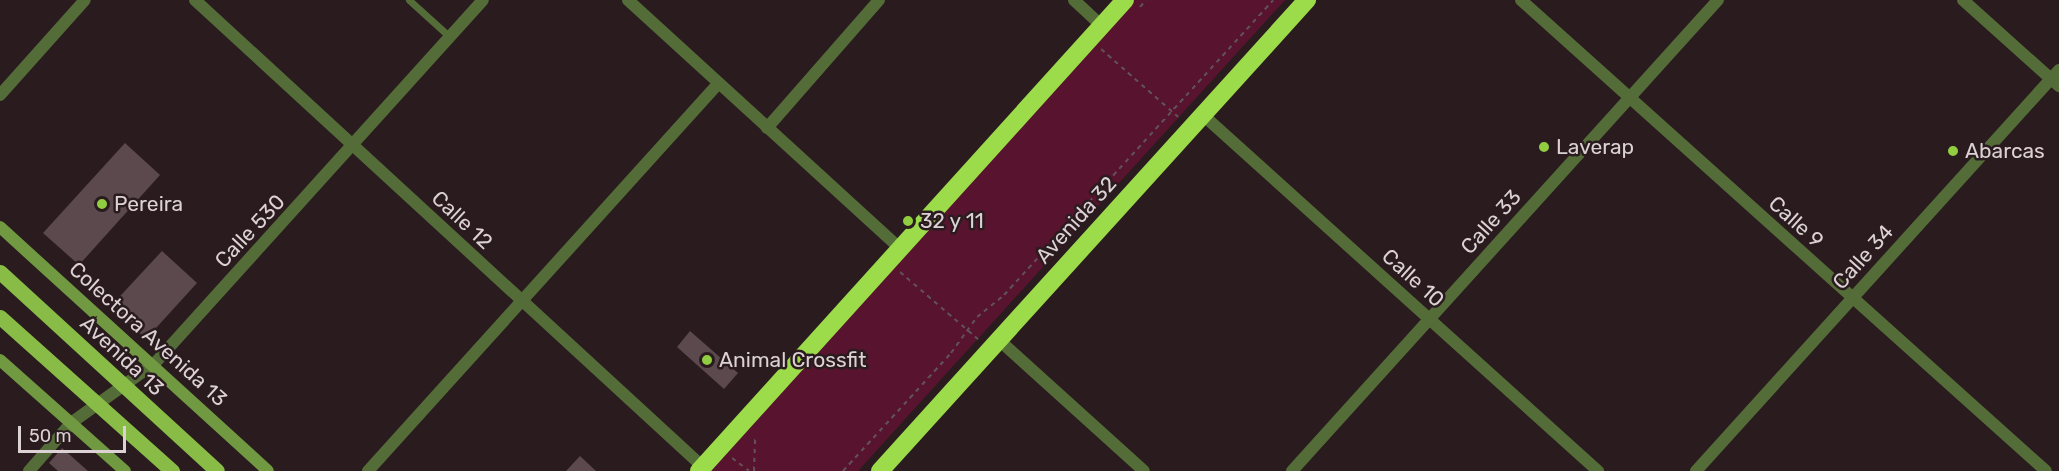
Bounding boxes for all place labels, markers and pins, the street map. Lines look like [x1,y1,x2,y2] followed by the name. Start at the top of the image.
[1556,134,1634,160] place label: Laverap
[1965,138,2045,164] place label: Abarcas
[1537,140,1551,154] marker: Laverap
[1946,144,1960,158] marker: Abarcas
[114,191,183,217] place label: Pereira
[95,197,109,211] marker: Pereira
[920,208,985,234] place label: 32 y 11
[901,214,915,228] marker: 32 y 11
[719,347,866,373] place label: Animal Crossfit
[700,353,714,367] marker: Animal Crossfit

